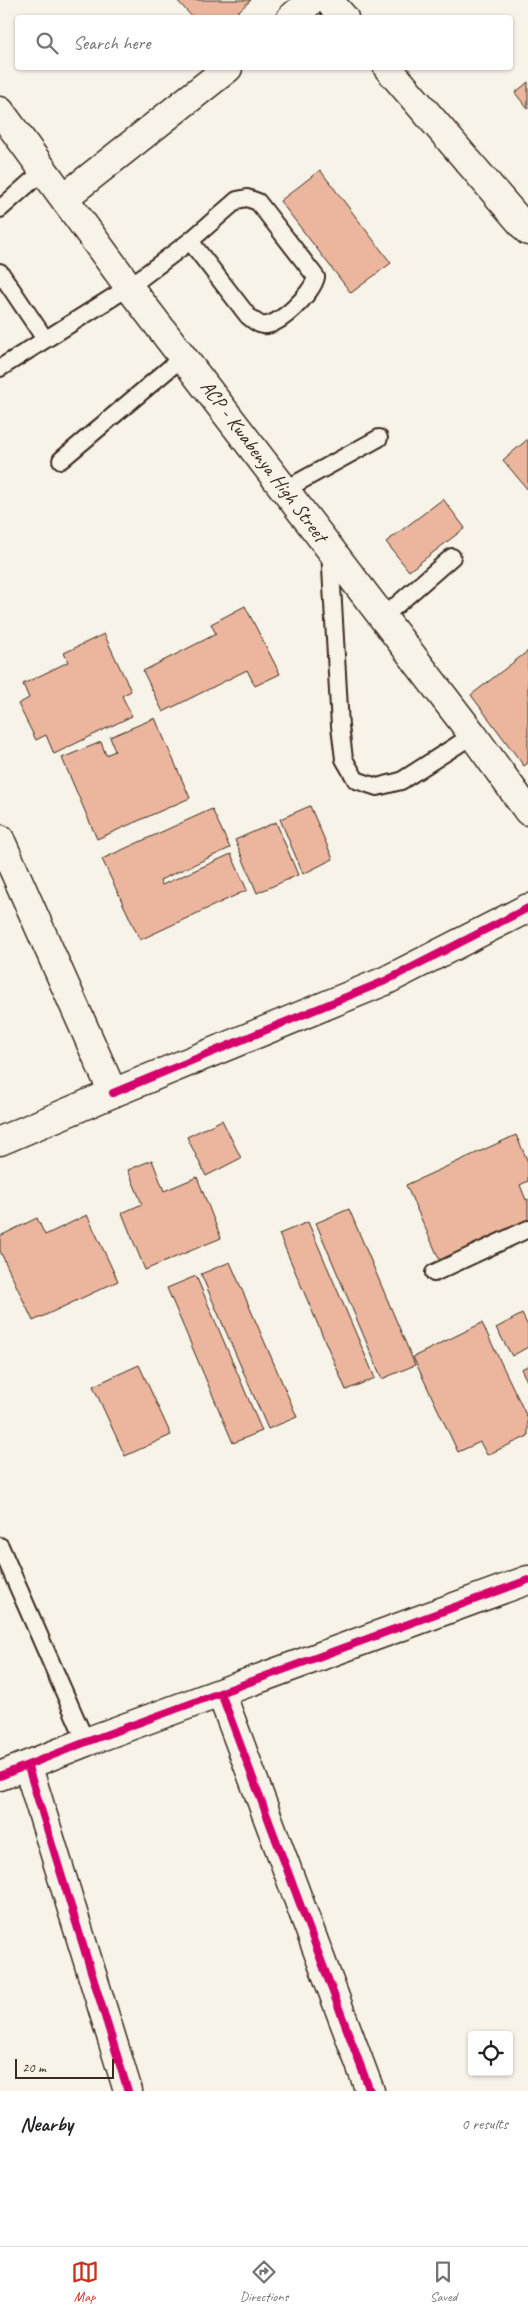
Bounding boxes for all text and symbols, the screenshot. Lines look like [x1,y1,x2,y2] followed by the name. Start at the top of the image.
[15,15,513,70] search box
[33,29,61,57] icon: search
[73,31,150,55] text: Search here
[195,375,335,550] street label: ACP - Kwabenya High Street
[468,2031,513,2076] map controls
[468,2031,513,2076] button: locate
[15,2056,114,2079] scale bar
[22,2059,46,2076] text: 20 m
[20,2111,73,2137] text: Nearby
[461,2114,508,2134] text: 0 results
[71,2258,99,2305] tab: Map
[240,2258,288,2305] tab: Directions
[429,2258,457,2305] tab: Saved

